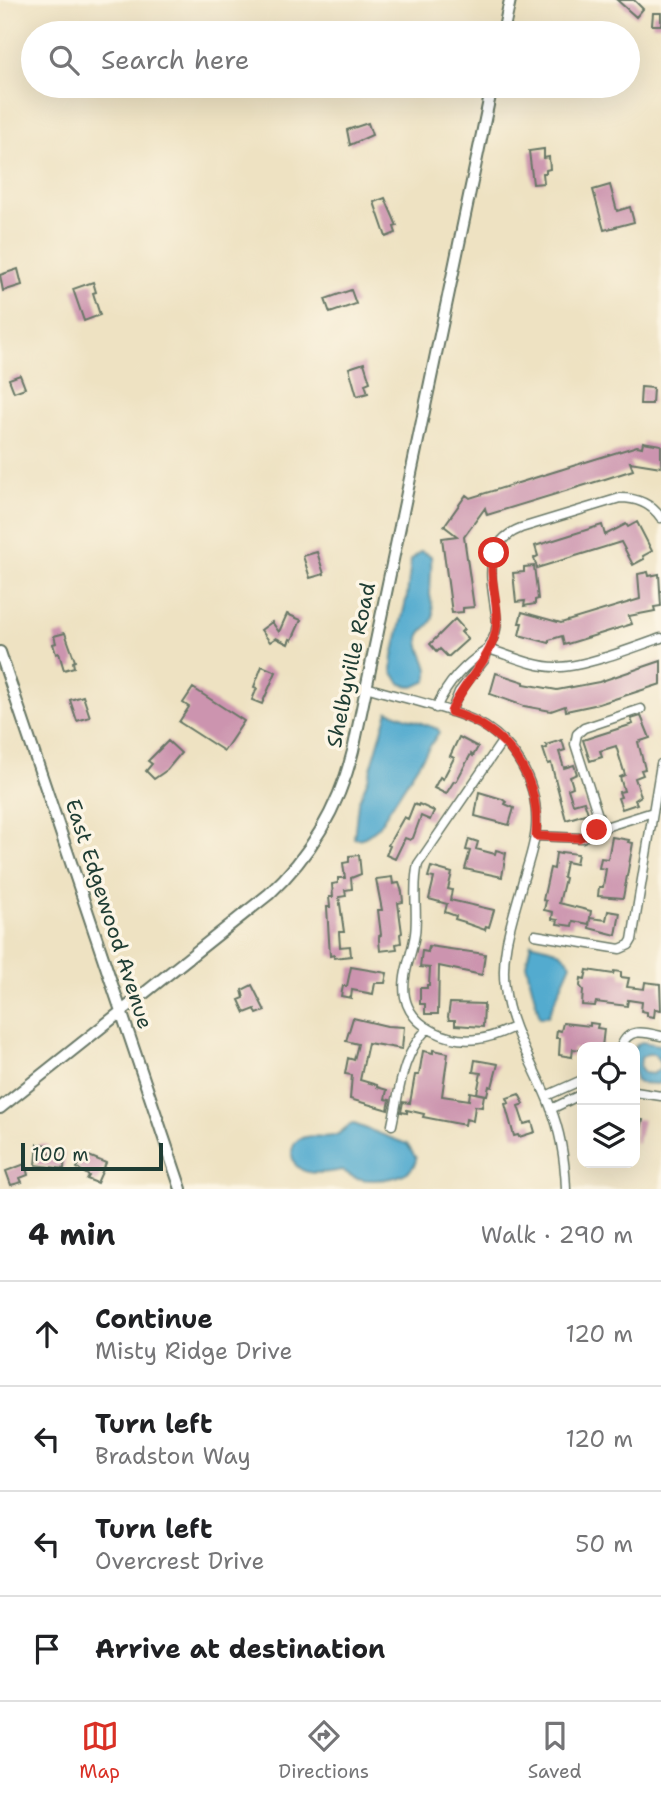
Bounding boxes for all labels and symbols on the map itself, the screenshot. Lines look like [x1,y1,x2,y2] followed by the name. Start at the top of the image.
[478,537,509,568] route start
[320,580,382,750] street label: Shelbyville Road
[59,796,159,1032] street label: East Edgewood Avenue
[581,814,612,845] route end
[21,1140,163,1172] scale bar

